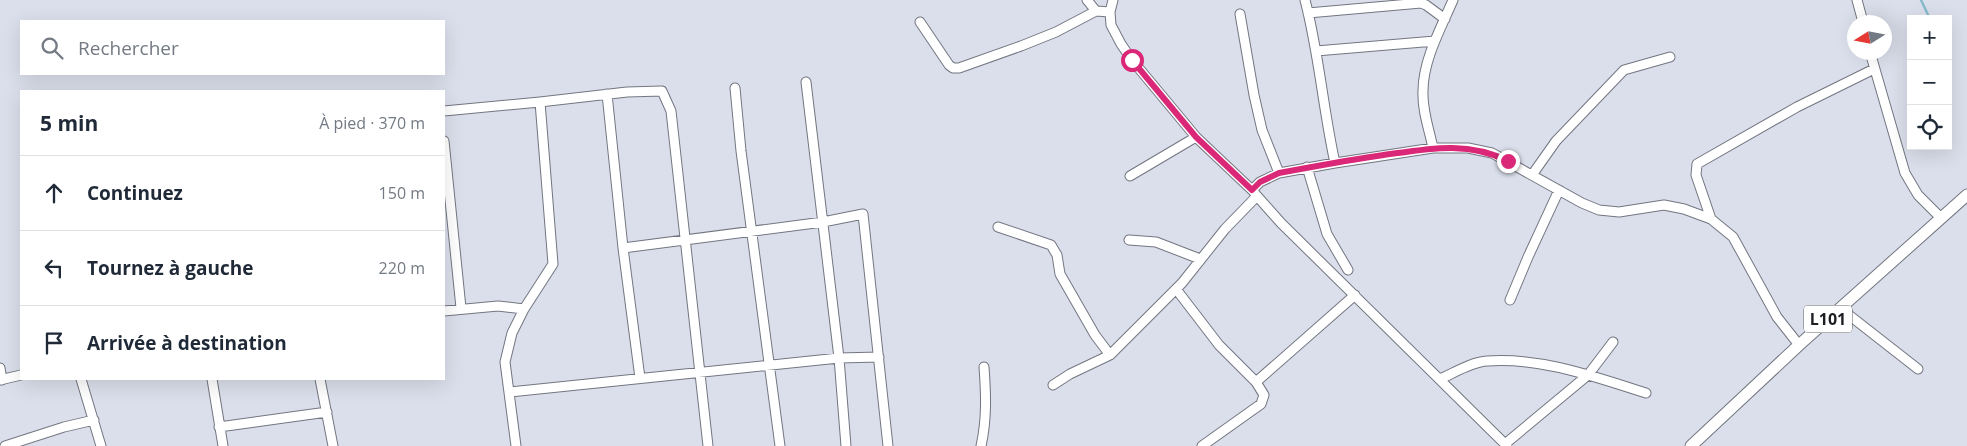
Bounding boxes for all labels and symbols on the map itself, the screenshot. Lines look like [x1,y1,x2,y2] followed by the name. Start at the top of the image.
[1847,15,1892,60] north arrow
[1121,49,1144,72] route start
[1497,150,1520,173] route end
[1804,306,1852,332] road number: L101

